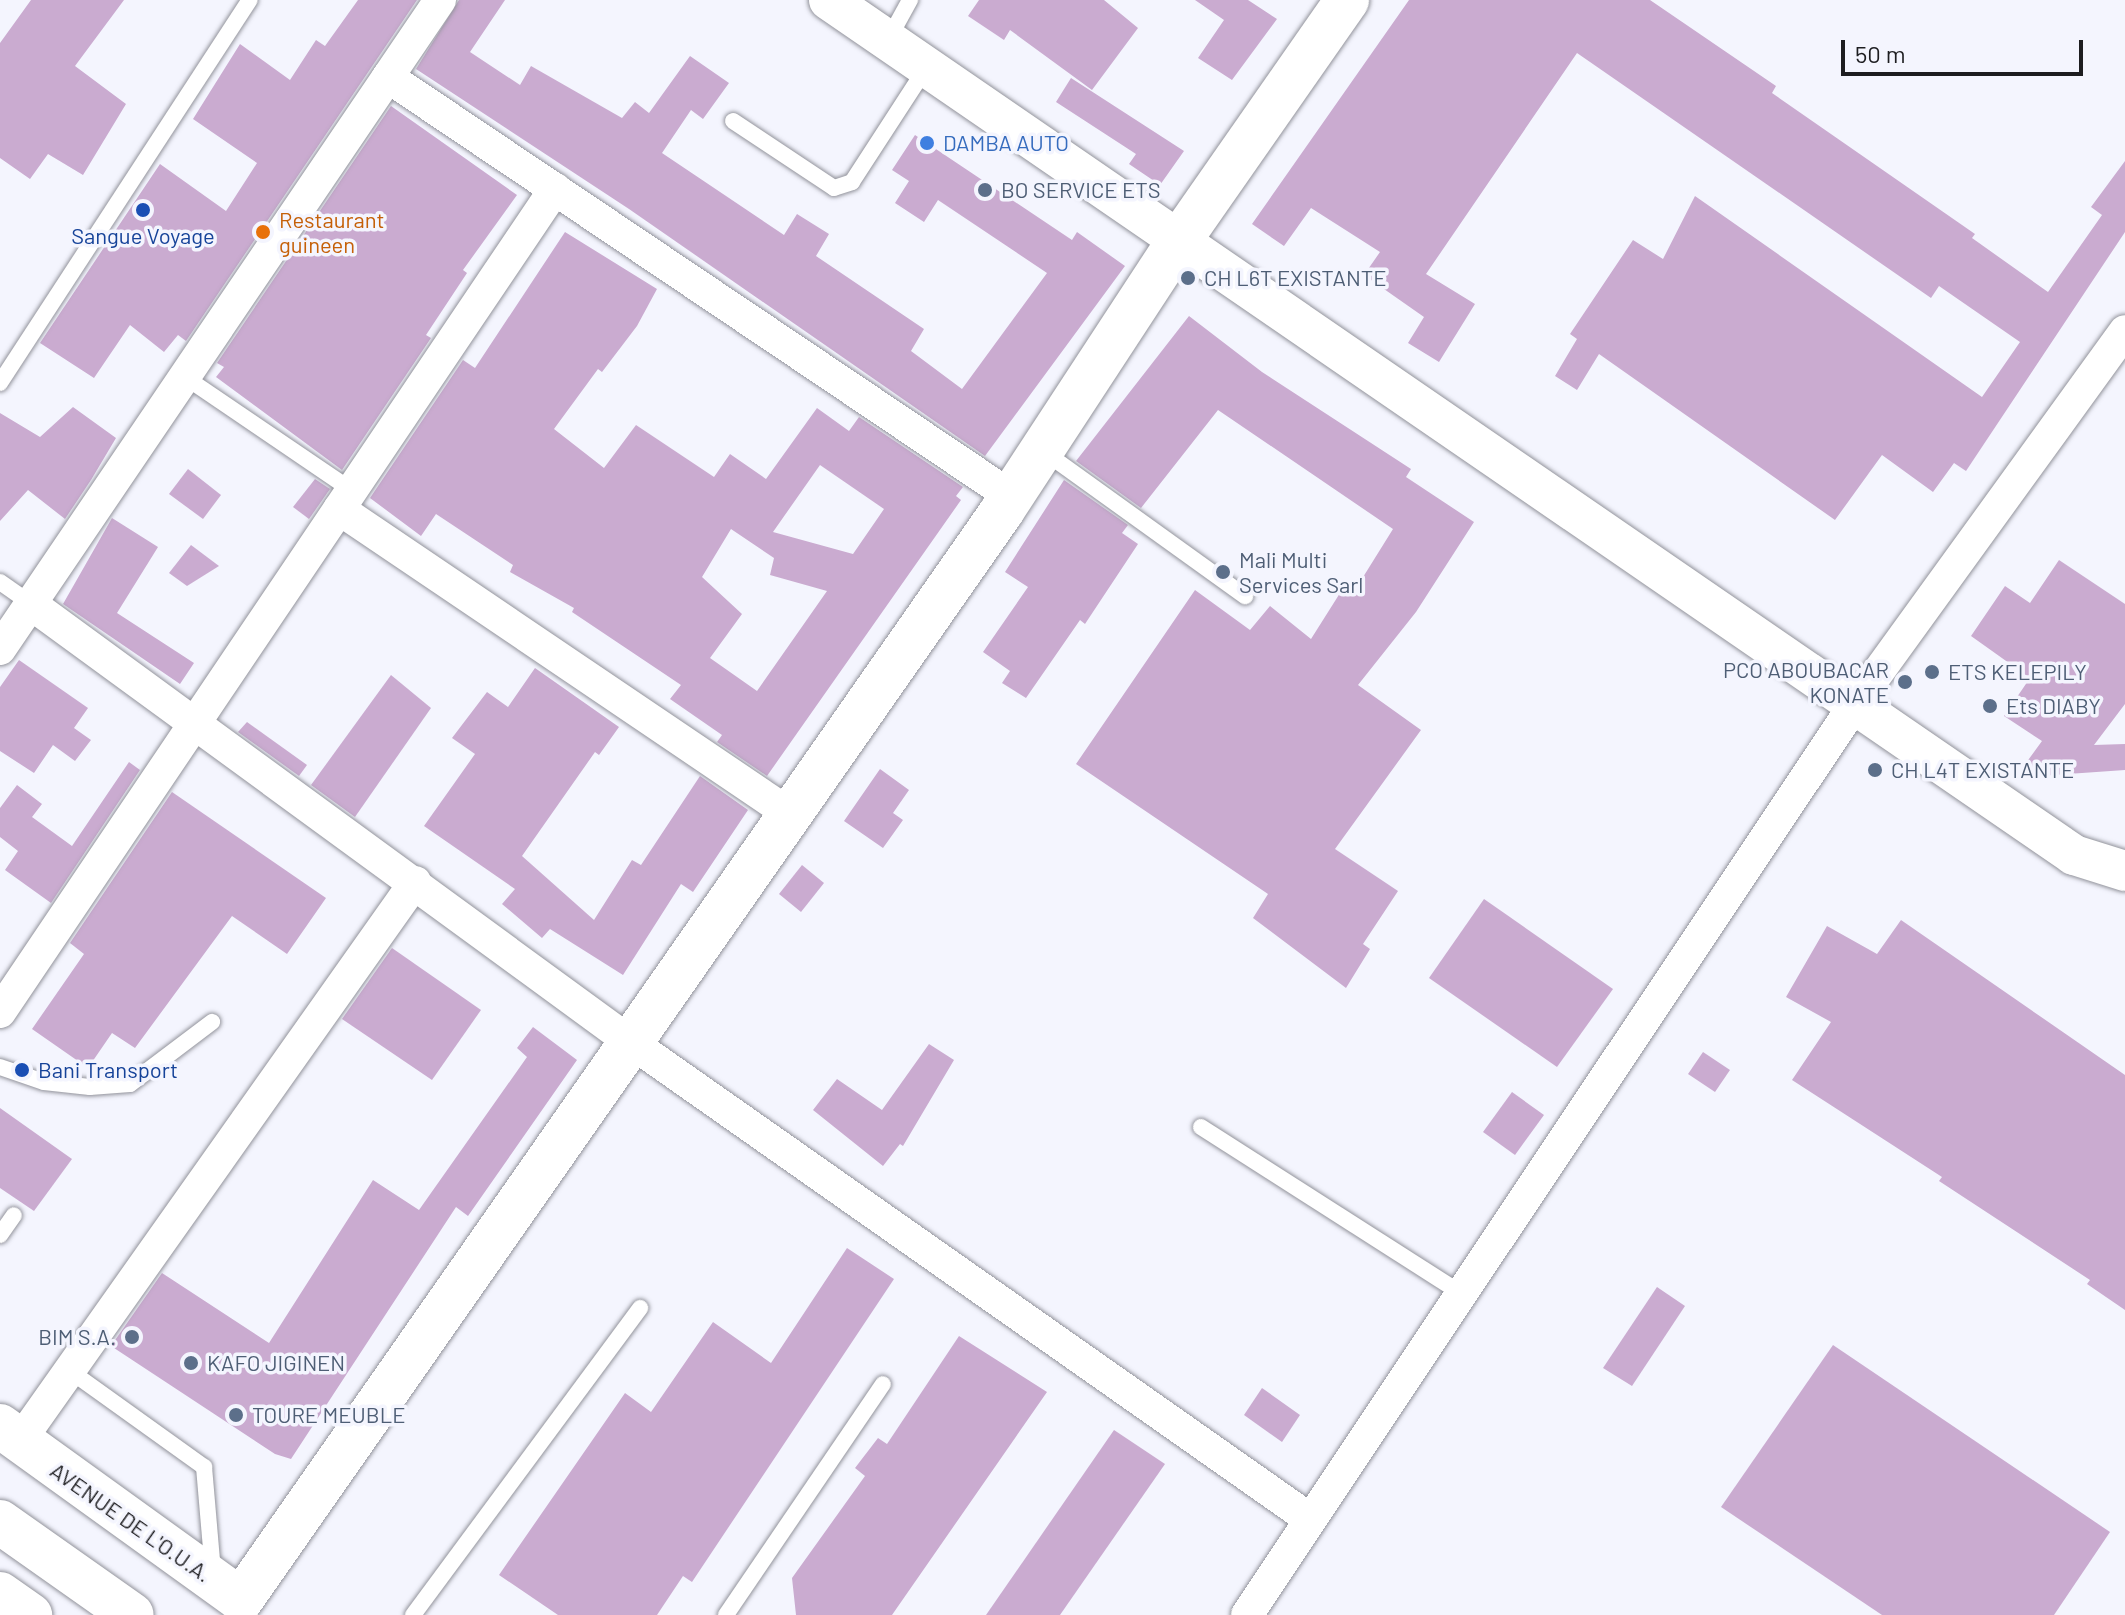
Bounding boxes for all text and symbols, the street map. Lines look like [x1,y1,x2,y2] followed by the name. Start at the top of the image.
[1845,24,2087,74] scale bar
[1855,39,1906,68] text: 50 m
[943,130,1069,156] place label: DAMBA AUTO
[918,134,936,152] marker: DAMBA AUTO
[1001,177,1161,203] place label: BO SERVICE ETS
[976,181,994,199] marker: BO SERVICE ETS
[134,201,152,219] marker: Sangue Voyage
[279,206,385,258] place label: Restaurant guineen
[71,223,215,249] place label: Sangue Voyage
[254,223,272,241] marker: Restaurant guineen
[1204,265,1387,291] place label: CH L6T EXISTANTE
[1179,269,1197,287] marker: CH L6T EXISTANTE
[1239,546,1363,598] place label: Mali Multi Services Sarl
[1214,563,1232,581] marker: Mali Multi Services Sarl
[1723,656,1889,708] place label: PCO ABOUBACAR KONATE
[1948,659,2087,685] place label: ETS KELEPILY
[1923,663,1941,681] marker: ETS KELEPILY
[1896,673,1914,691] marker: PCO ABOUBACAR KONATE
[2006,693,2101,719] place label: Ets DIABY
[1981,697,1999,715] marker: Ets DIABY
[1891,757,2074,783] place label: CH L4T EXISTANTE
[1866,761,1884,779] marker: CH L4T EXISTANTE
[38,1057,178,1083] place label: Bani Transport
[13,1061,31,1079] marker: Bani Transport
[38,1324,116,1350] place label: BIM S.A.
[123,1328,141,1346] marker: BIM S.A.
[207,1350,345,1376] place label: KAFO JIGINEN
[182,1354,200,1372] marker: KAFO JIGINEN
[252,1402,405,1428] place label: TOURE MEUBLE
[227,1406,245,1424] marker: TOURE MEUBLE
[46,1457,216,1587] street label: AVENUE DE L'O.U.A.

